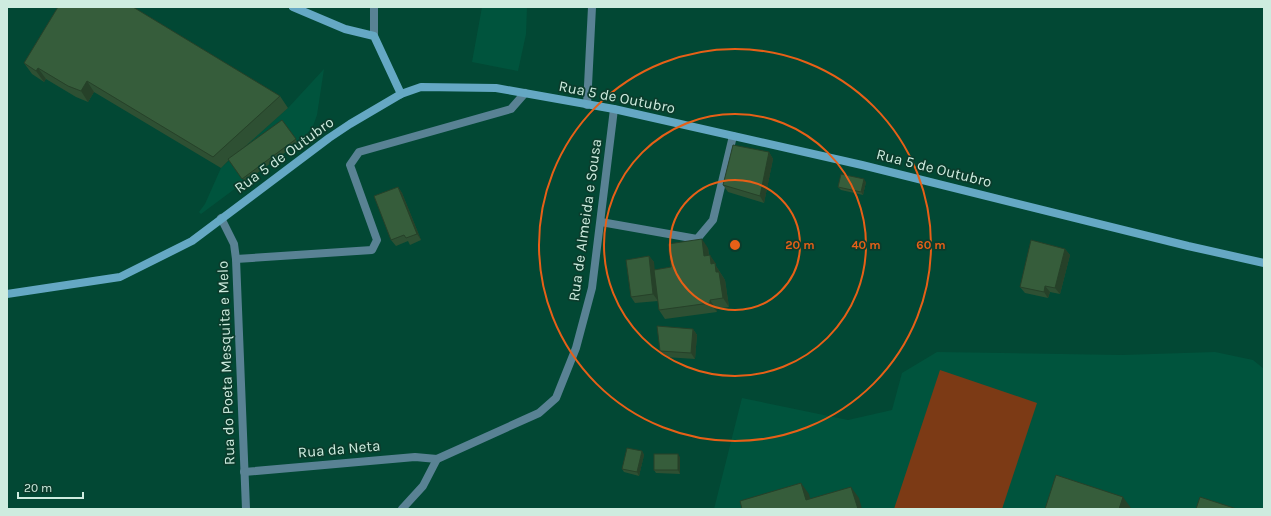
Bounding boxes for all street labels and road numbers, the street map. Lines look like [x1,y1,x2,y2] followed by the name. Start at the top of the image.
[557,77,677,117] street label: Rua 5 de Outubro
[231,113,337,197] street label: Rua 5 de Outubro
[565,138,605,302] street label: Rua de Almeida e Sousa
[874,145,994,191] street label: Rua 5 de Outubro
[213,260,239,466] street label: Rua do Poeta Mesquita e Melo
[297,436,381,462] street label: Rua da Neta

